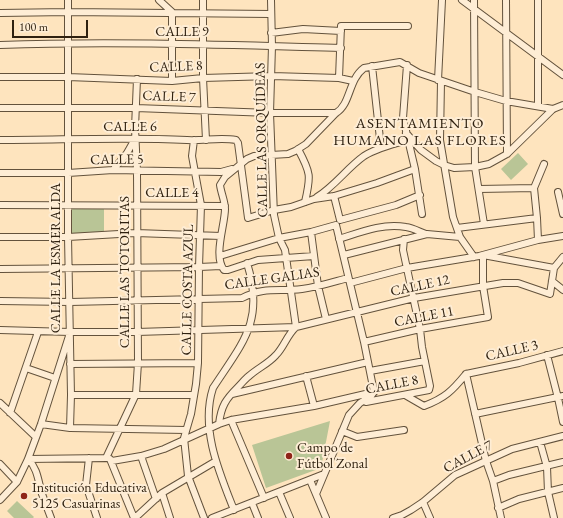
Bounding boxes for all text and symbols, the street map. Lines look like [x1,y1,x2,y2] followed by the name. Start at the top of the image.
[14,12,90,38] scale bar
[19,19,48,35] text: 100 m
[155,24,209,40] street label: CALLE 9
[149,58,203,76] street label: CALLE 8
[252,62,272,218] street label: CALLE LAS ORQUÍDEAS
[142,88,196,106] street label: CALLE 7
[333,115,507,150] district label: ASENTAMIENTO HUMANO LAS FLORES
[103,119,157,135] street label: CALLE 6
[90,151,144,169] street label: CALLE 5
[48,183,64,333] street label: CALLE LA ESMERALDA
[145,185,199,201] street label: CALLE 4
[117,196,133,348] street label: CALLE LAS TOTORITAS
[178,224,198,356] street label: CALLE COSTA AZUL
[223,264,321,294] street label: CALLE GALIAS
[389,272,451,300] street label: CALLE 12
[393,303,455,331] street label: CALLE 11
[484,337,540,365] street label: CALLE 3
[364,372,420,398] street label: CALLE 8
[440,437,496,477] street label: CALLE 7
[297,440,368,472] place label: Campo de Fútbol Zonal
[284,451,294,461] marker: Campo de Fútbol Zonal
[32,480,147,512] place label: Institución Educativa 5125 Casuarinas
[19,491,29,501] marker: Institución Educativa 5125 Casuarinas

